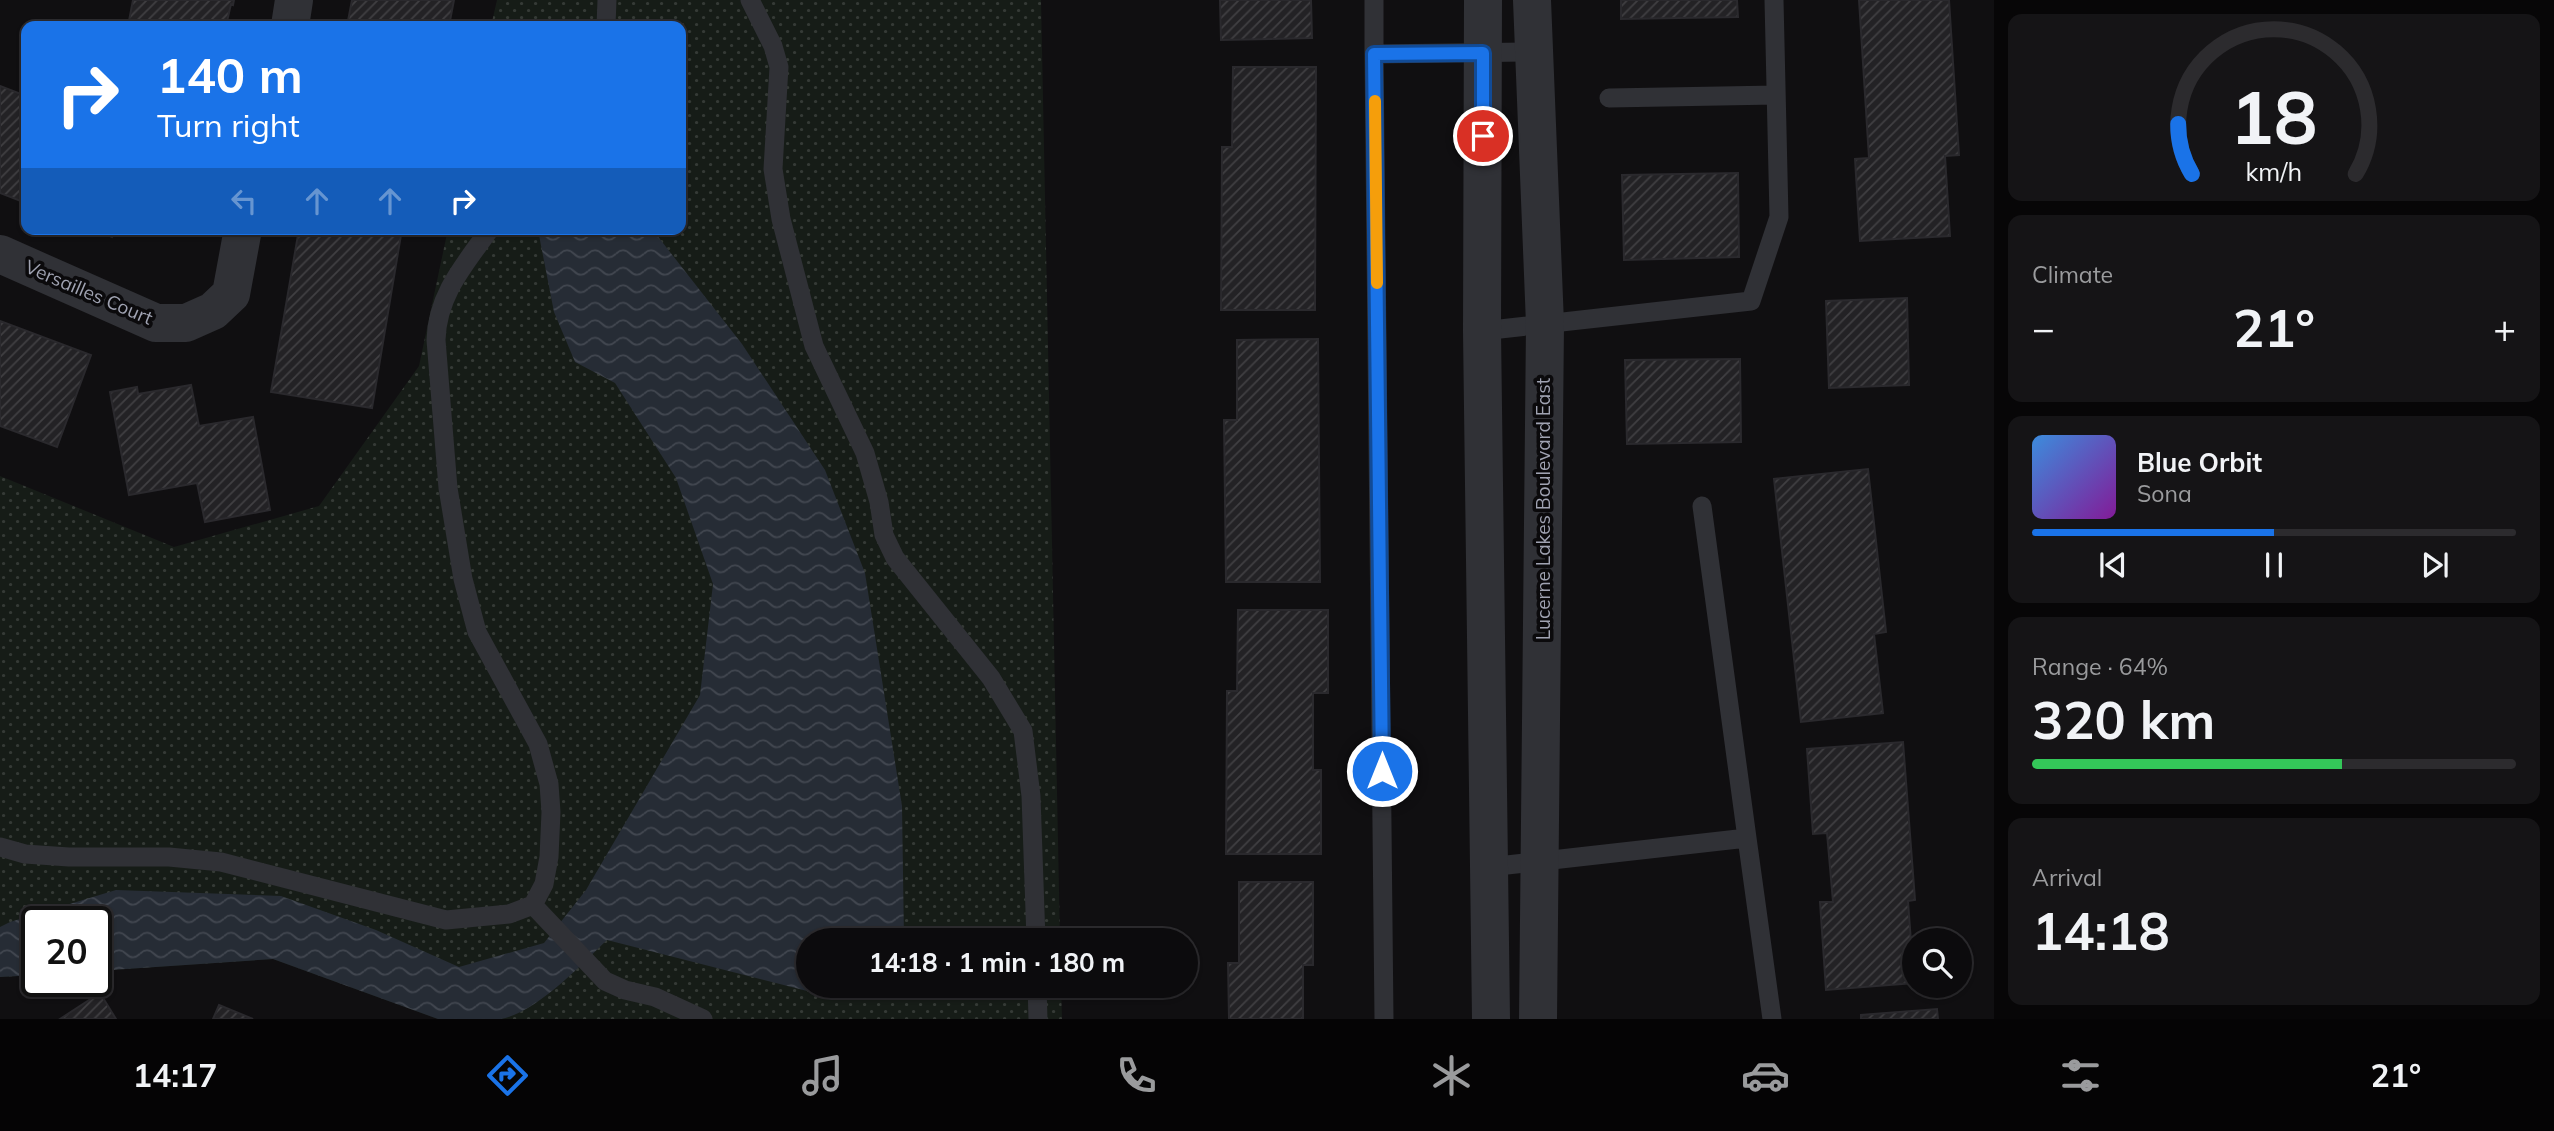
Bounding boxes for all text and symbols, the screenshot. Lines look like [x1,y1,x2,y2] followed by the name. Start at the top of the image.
[157,44,303,105] text: 140 m
[42,49,133,140] icon: right
[2230,71,2318,162] text: 18
[157,105,300,145] text: Turn right
[1453,106,1513,166] pin
[1464,117,1502,155] icon: arrive
[2246,155,2302,186] text: km/h
[225,182,263,220] icon: left
[298,182,336,220] icon: ahead
[371,182,409,220] icon: ahead
[444,182,482,220] icon: right
[21,254,157,330] street label: Versailles Court
[2032,260,2113,289] text: Climate
[2233,295,2315,360] text: 21°
[2032,304,2055,352] text: −
[2493,304,2516,352] text: +
[1531,377,1555,640] street label: Lucerne Lakes Boulevard East
[2137,446,2262,479] text: Blue Orbit
[2137,479,2192,508] text: Sona
[2094,546,2132,584] icon: previous
[2255,546,2293,584] icon: pause
[2416,546,2454,584] icon: next
[2032,652,2168,681] text: Range · 64%
[2032,687,2215,752] text: 320 km
[1345,734,1419,808] position arrow
[2032,863,2102,892] text: Arrival
[2032,898,2170,963] text: 14:18
[21,906,112,997] speed limit sign: 20
[1902,928,1972,998] map controls
[1902,928,1972,998] button: search
[869,946,1125,979] text: 14:18 · 1 min · 180 m
[483,1051,532,1100] icon: directions
[798,1051,847,1100] icon: music
[1112,1051,1161,1100] icon: phone
[1427,1051,1476,1100] icon: climate
[1741,1051,1790,1100] icon: car
[2056,1051,2105,1100] icon: filters
[133,1055,218,1095] text: 14:17
[2371,1055,2421,1095] text: 21°

